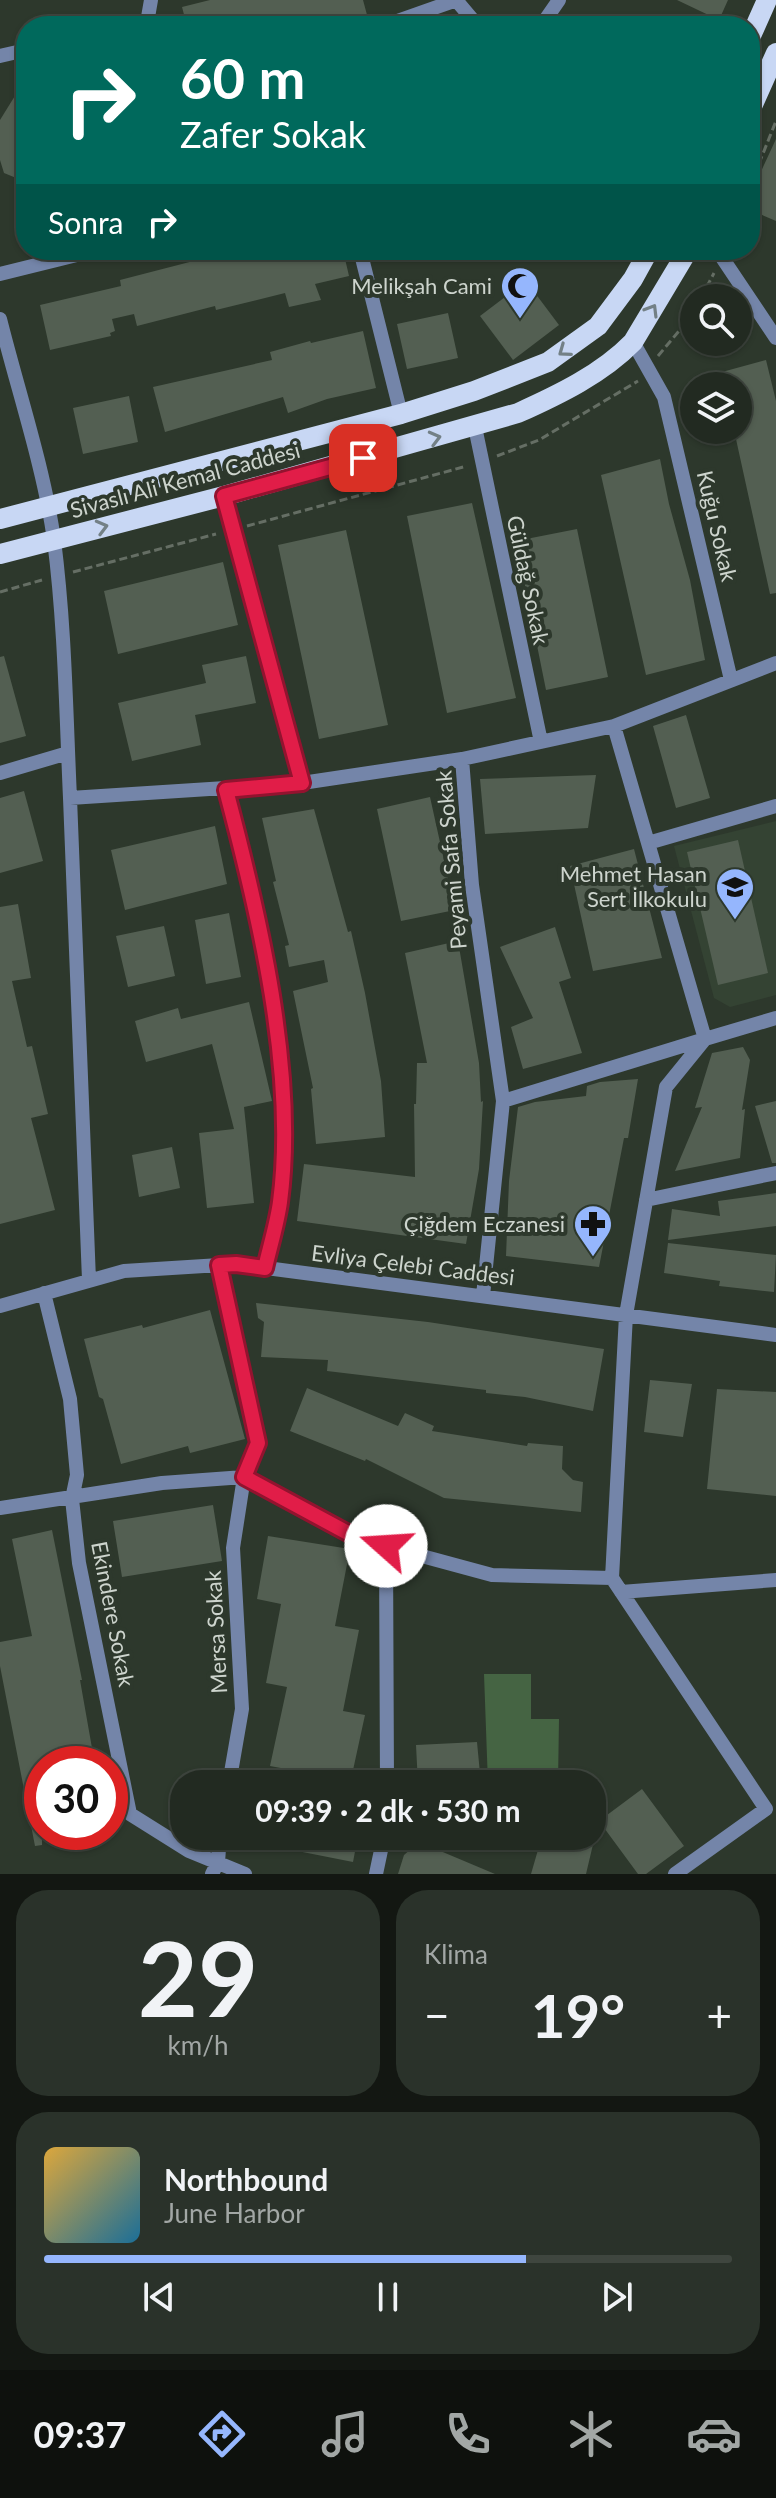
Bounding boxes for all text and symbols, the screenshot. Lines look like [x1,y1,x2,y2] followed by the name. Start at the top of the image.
[180,44,305,111] text: 60 m
[48,48,152,152] icon: right
[180,112,366,156] text: Zafer Sokak
[140,200,184,244] icon: right
[48,204,124,240] text: Sonra
[499,265,541,320] mosque icon: Melikşah Cami
[351,272,492,299] place label: Melikşah Cami
[680,284,752,444] map controls
[680,284,752,356] button: search
[642,304,658,319] one-way arrow
[558,341,572,356] one-way arrow
[680,372,752,444] button: layers
[329,424,397,492] pin
[427,431,441,448] one-way arrow
[67,436,303,523] street label: Sivaslı Ali Kemal Caddesi
[341,436,385,480] icon: arrive
[692,468,744,585] street label: Kuğu Sokak
[502,513,556,648] street label: Güldağ Sokak
[95,520,109,537] one-way arrow
[429,769,472,951] street label: Peyami Safa Sokak
[560,860,707,912] place label: Mehmet Hasan Sert İlkokulu
[714,866,756,921] school or university icon: Mehmet Hasan Sert İlkokulu
[572,1203,614,1258] pharmacy icon: Çiğdem Eczanesi
[404,1210,565,1237] place label: Çiğdem Eczanesi
[310,1239,516,1290] street label: Evliya Çelebi Caddesi
[344,1504,428,1588] position arrow
[86,1539,141,1690] street label: Ekindere Sokak
[199,1569,232,1694] street label: Mersa Sokak
[24,1746,128,1850] speed limit sign: 30
[255,1792,521,1828] text: 09:39 · 2 dk · 530 m
[138,1914,258,2039] text: 29
[424,1938,488,1970] text: Klima
[531,1979,625,2051] text: 19°
[424,1989,450,2041] text: −
[706,1989,732,2041] text: +
[168,2029,228,2061] text: km/h
[164,2161,328,2197] text: Northbound
[164,2197,305,2229] text: June Harbor
[137,2275,181,2319] icon: previous
[366,2275,410,2319] icon: pause
[595,2275,639,2319] icon: next
[194,2406,250,2462] icon: directions
[317,2406,373,2462] icon: music
[440,2406,496,2462] icon: phone
[563,2406,619,2462] icon: climate
[686,2406,742,2462] icon: car
[34,2412,126,2456] text: 09:37

